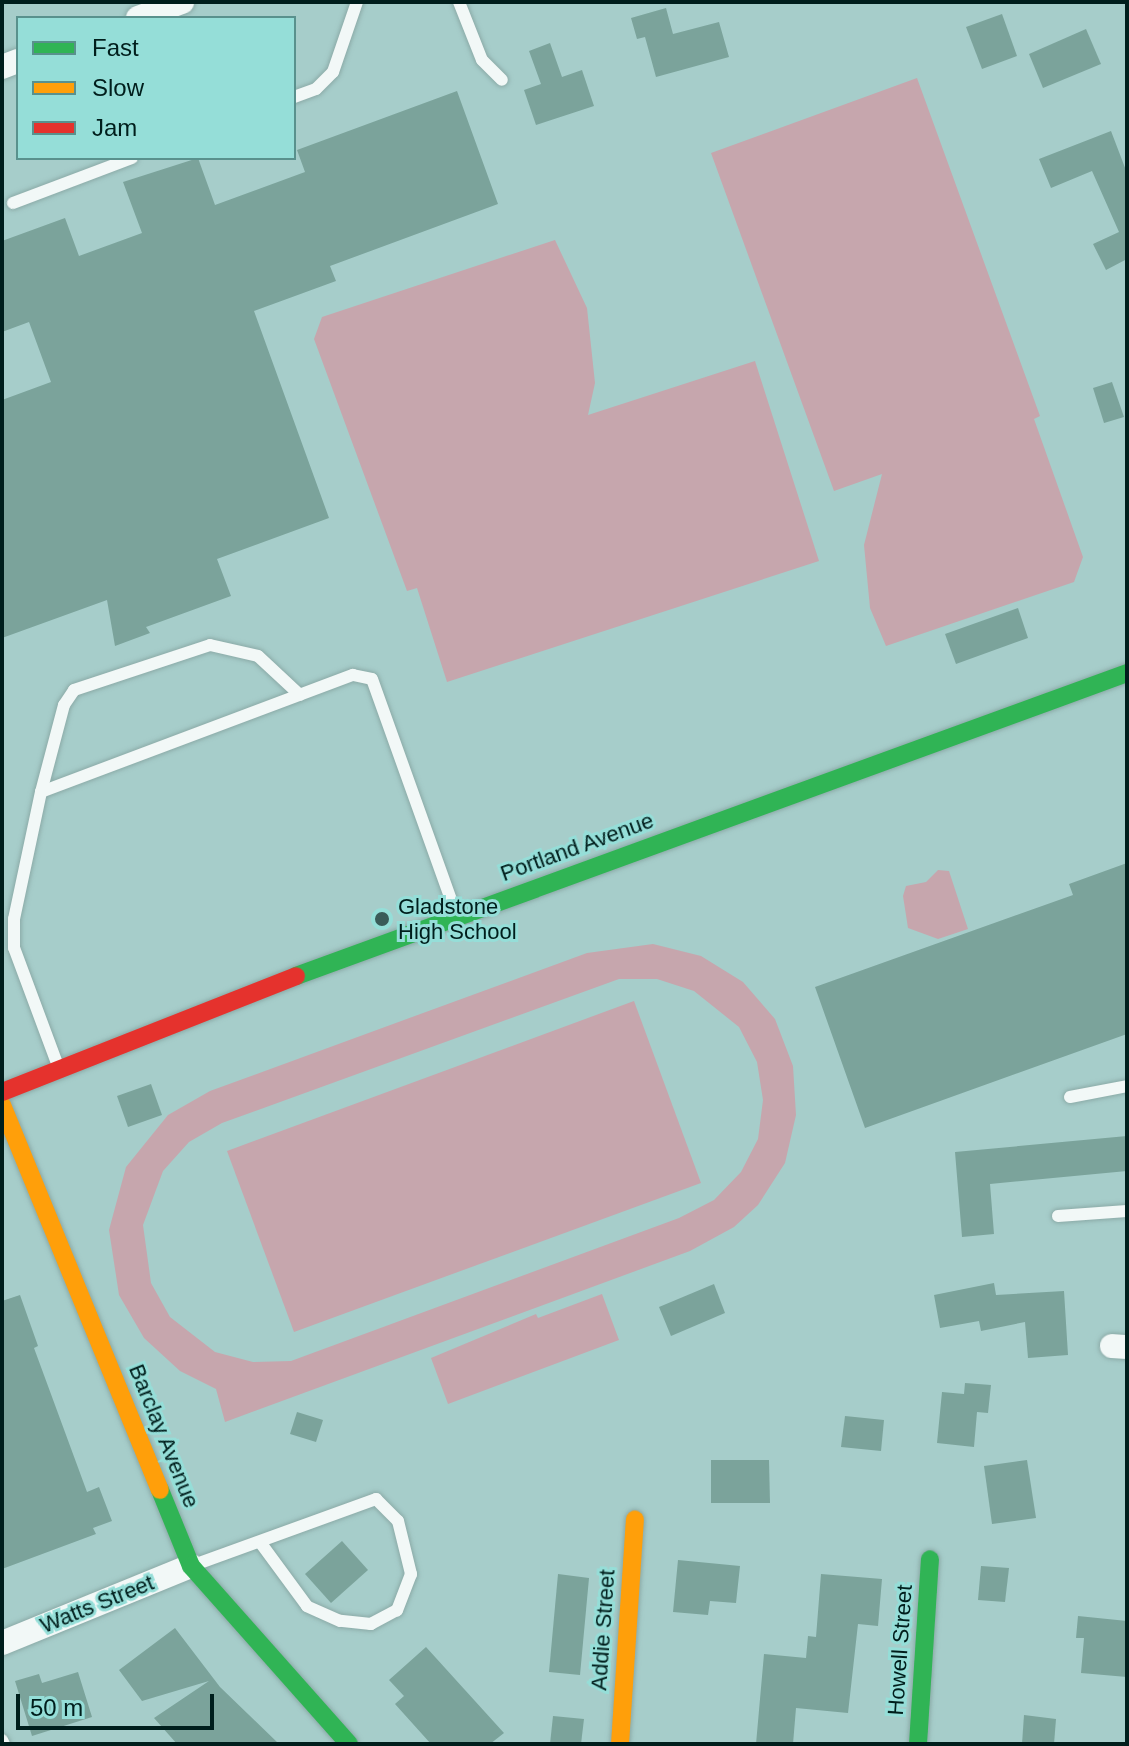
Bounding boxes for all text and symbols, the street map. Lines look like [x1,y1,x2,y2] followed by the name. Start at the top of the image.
[16,16,296,160] legend
[92,34,139,61] text: Fast
[92,74,144,101] text: Slow
[92,114,137,141] text: Jam
[496,807,658,887] street label: Portland Avenue
[398,893,517,944] place label: Gladstone High School
[373,910,391,928] marker: Gladstone High School
[123,1360,205,1512] street label: Barclay Avenue
[36,1569,158,1639] street label: Watts Street
[586,1569,620,1691] street label: Addie Street
[882,1584,918,1716] street label: Howell Street
[20,1678,218,1728] scale bar
[30,1694,83,1721] text: 50 m

